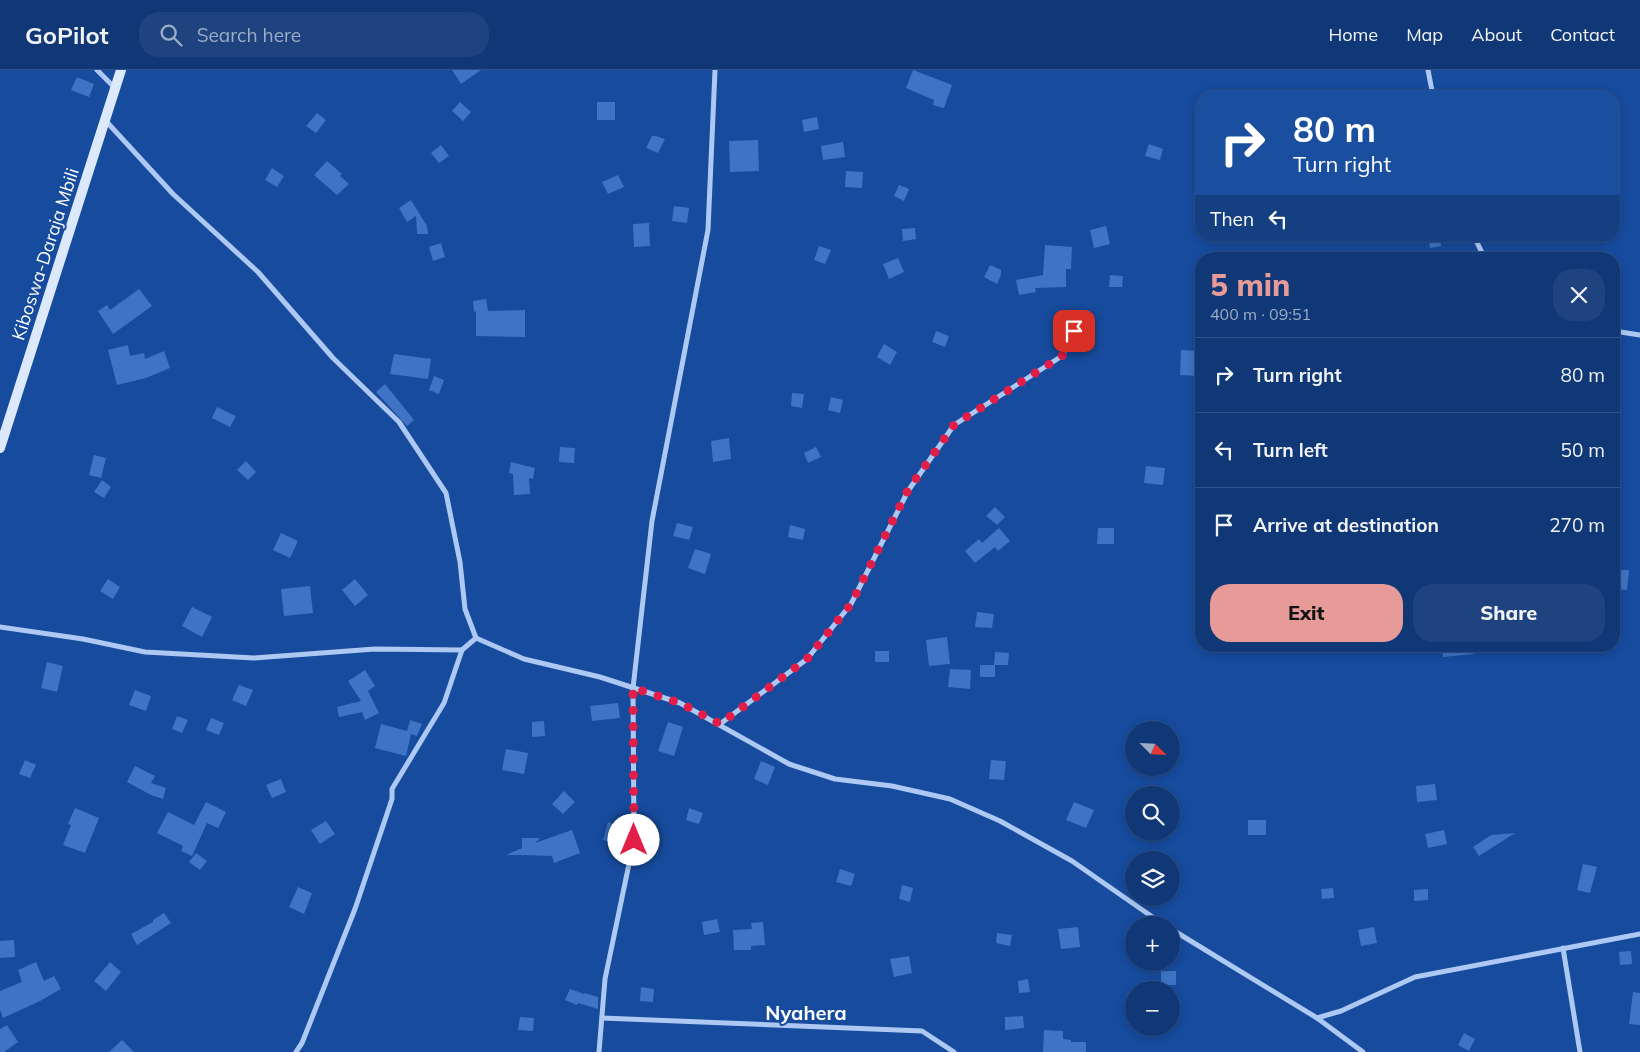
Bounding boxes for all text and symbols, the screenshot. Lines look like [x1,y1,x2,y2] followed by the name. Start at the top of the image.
[139,12,489,57] search box
[25,20,109,50] text: GoPilot
[157,21,185,49] icon: search
[197,23,301,47] text: Search here
[1328,23,1378,46] text: Home
[1406,23,1443,46] text: Map
[1471,23,1522,46] text: About
[1550,23,1615,46] text: Contact
[1293,107,1376,151] text: 80 m
[1210,110,1275,175] icon: right
[1293,150,1391,178] text: Turn right
[6,165,84,343] street label: Kiboswa-Daraja Mbili
[1264,205,1292,233] icon: left
[1210,207,1254,231] text: Then
[1210,266,1290,304] text: 5 min
[1553,269,1605,321] button: close
[1210,304,1311,324] text: 400 m · 09:51
[1053,310,1095,352] pin
[1060,317,1088,345] icon: arrive
[1210,361,1238,389] icon: right
[1253,363,1342,387] text: Turn right
[1561,363,1605,387] text: 80 m
[1210,436,1238,464] icon: left
[1253,438,1328,462] text: Turn left
[1561,438,1605,462] text: 50 m
[1210,511,1238,539] icon: arrive
[1253,513,1439,537] text: Arrive at destination
[1549,513,1605,537] text: 270 m
[1210,584,1403,642] button: Exit
[1413,584,1605,642] button: Share
[1125,721,1180,776] north arrow
[1125,721,1180,1036] map controls
[1125,786,1180,841] button: search
[607,813,659,865] position arrow
[1125,851,1180,906] button: layers
[1125,916,1180,971] button: +
[1125,981,1180,1036] button: −
[765,1000,847,1025] district label: Nyahera

